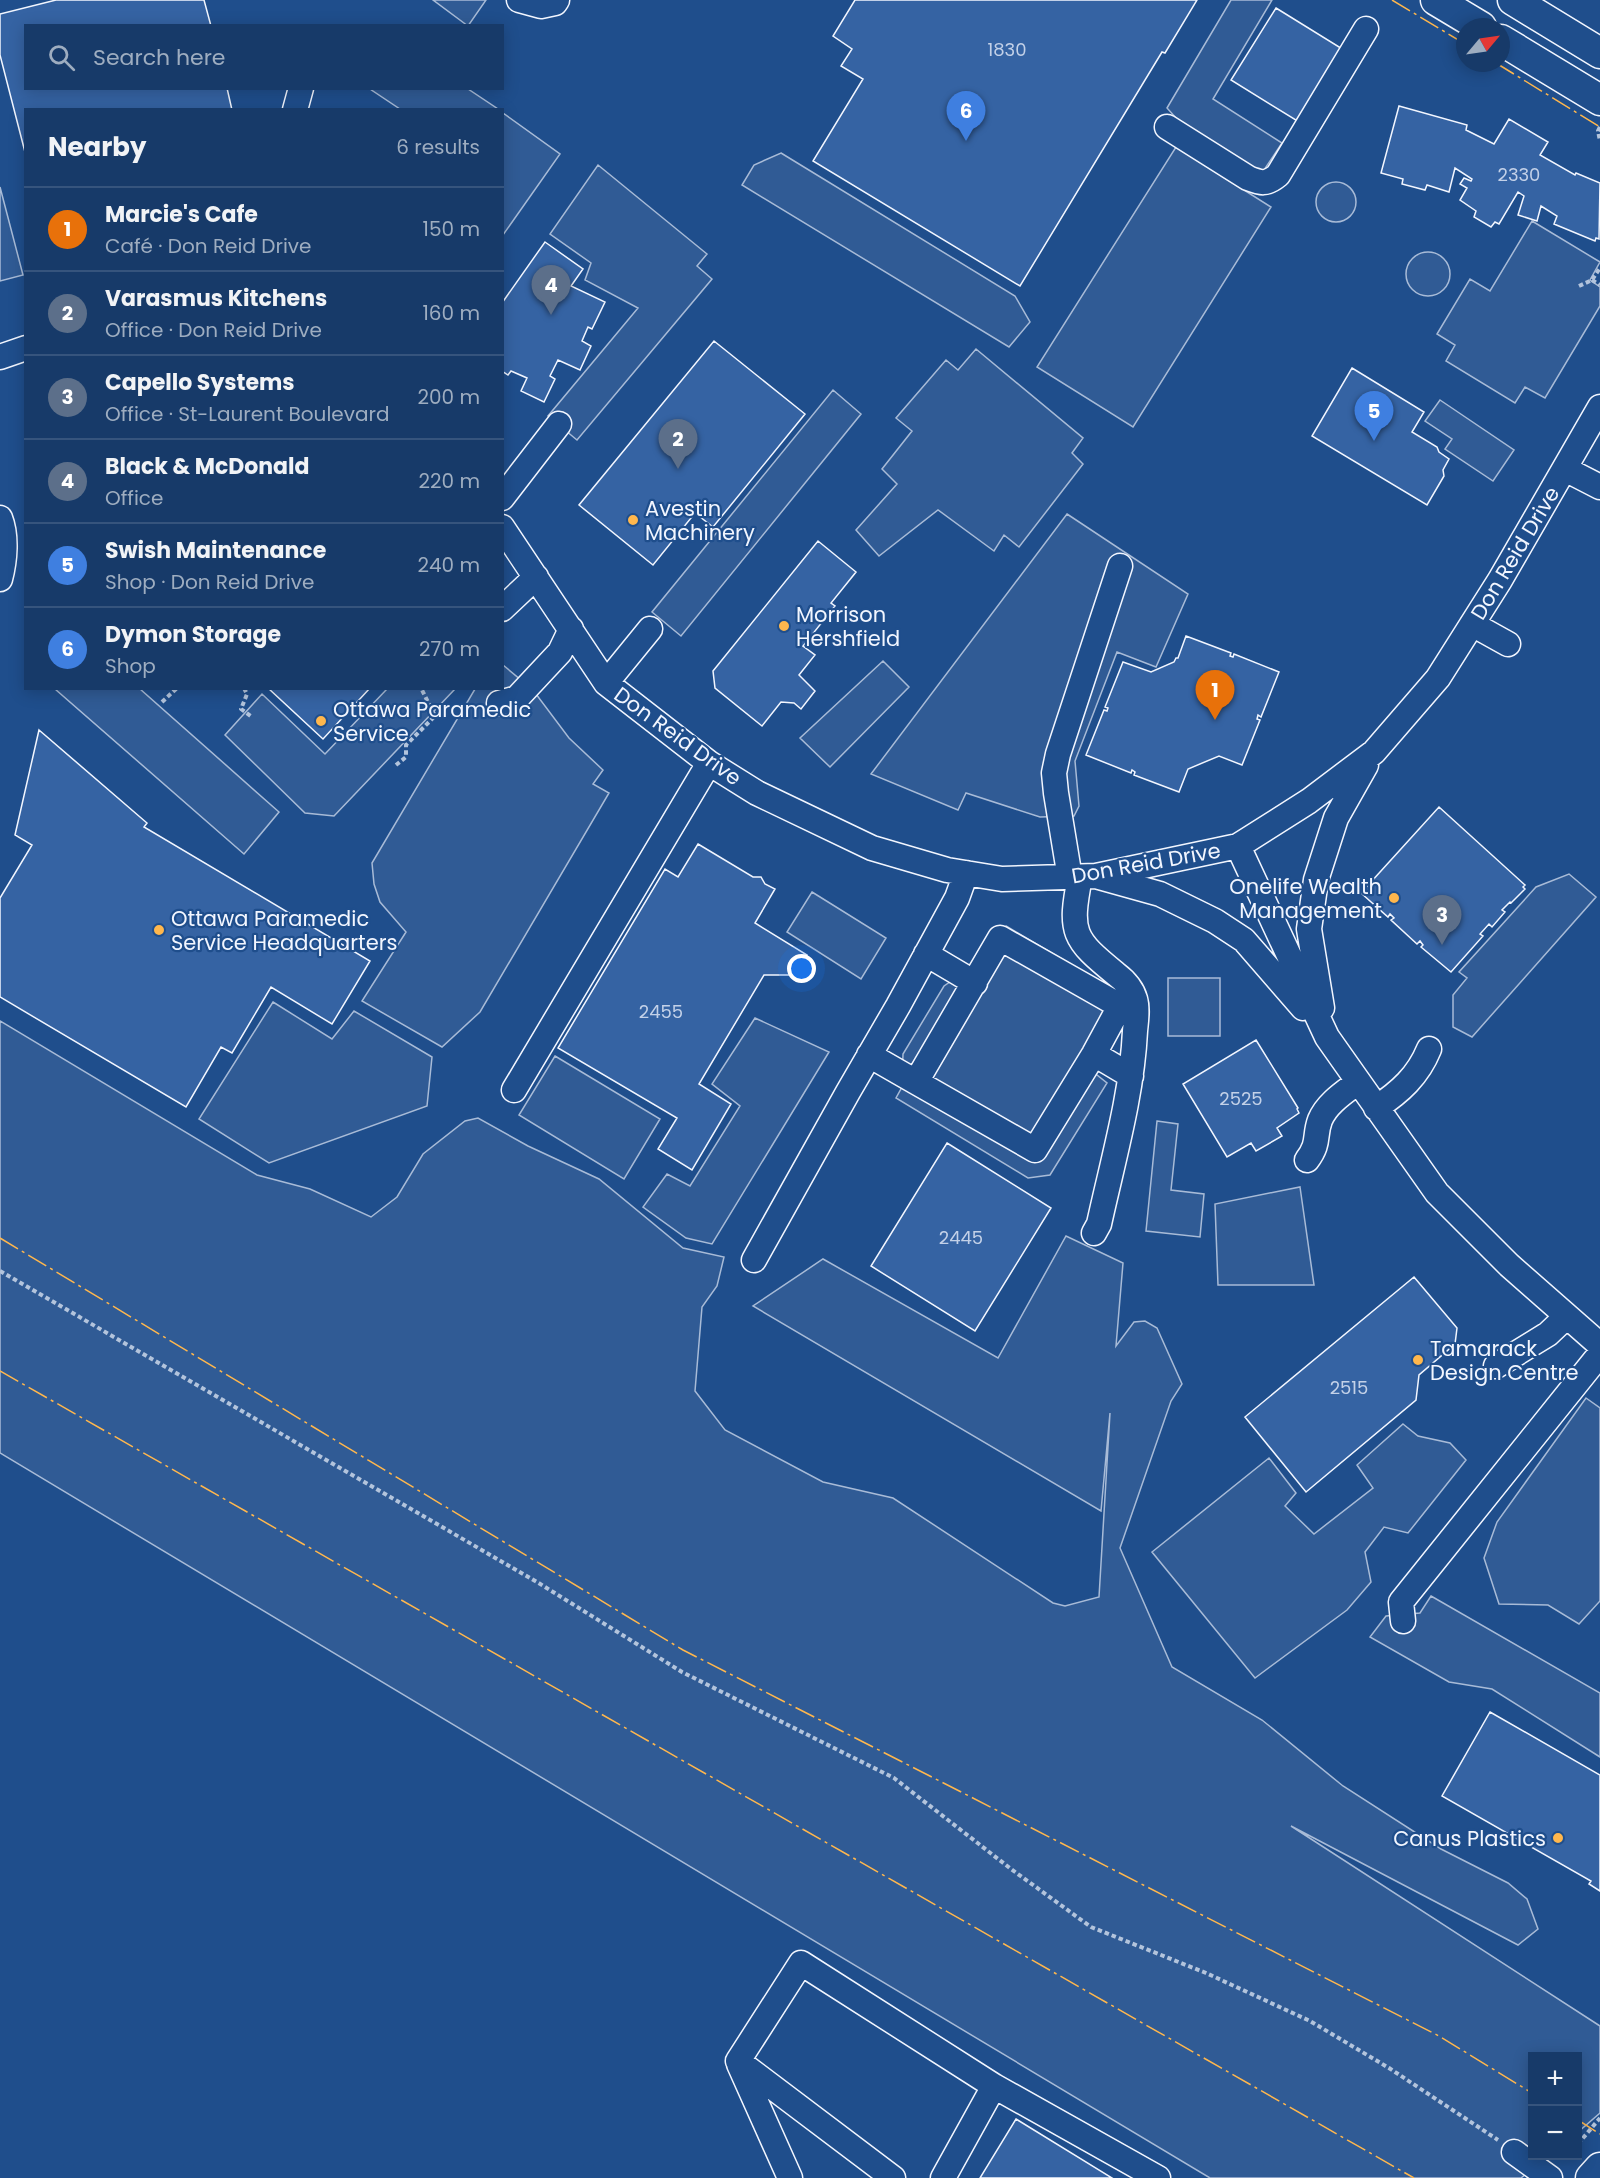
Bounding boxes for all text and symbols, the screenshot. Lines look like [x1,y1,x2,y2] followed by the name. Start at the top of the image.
[1456,18,1510,72] north arrow
[24,24,504,90] search box
[987,37,1027,62] house number: 1830
[45,41,78,74] icon: search
[93,42,226,73] text: Search here
[946,92,986,141] pin: 6
[48,129,146,165] text: Nearby
[396,133,480,161] text: 6 results
[1498,162,1540,187] house number: 2330
[105,199,258,230] text: Marcie's Cafe
[64,215,71,243] text: 1
[423,215,480,243] text: 150 m
[105,232,311,260] text: Café · Don Reid Drive
[532,266,570,315] pin: 4
[105,283,327,314] text: Varasmus Kitchens
[62,299,73,327] text: 2
[422,299,480,327] text: 160 m
[105,316,322,344] text: Office · Don Reid Drive
[105,367,295,398] text: Capello Systems
[61,383,74,411] text: 3
[417,383,480,411] text: 200 m
[1354,392,1394,441] pin: 5
[105,400,389,428] text: Office · St-Laurent Boulevard
[658,420,698,469] pin: 2
[105,451,309,482] text: Black & McDonald
[61,467,74,495] text: 4
[419,467,480,495] text: 220 m
[1464,481,1566,625] street label: Don Reid Drive
[105,484,163,512] text: Office
[645,494,755,547] place label: Avestin Machinery
[626,513,640,527] marker: Avestin Machinery
[105,535,326,566] text: Swish Maintenance
[61,551,74,579] text: 5
[417,551,480,579] text: 240 m
[105,568,314,596] text: Shop · Don Reid Drive
[796,600,900,653] place label: Morrison Hershfield
[105,619,281,650] text: Dymon Storage
[777,619,791,633] marker: Morrison Hershfield
[61,635,74,663] text: 6
[419,635,480,663] text: 270 m
[105,652,156,680] text: Shop
[1196,670,1234,720] pin: 1
[608,680,748,792] street label: Don Reid Drive
[333,695,531,748] place label: Ottawa Paramedic Service
[314,714,328,728] marker: Ottawa Paramedic Service
[1069,836,1223,890] street label: Don Reid Drive
[1229,872,1382,925] place label: Onelife Wealth Management
[1387,891,1401,905] marker: Onelife Wealth Management
[1422,896,1462,945] pin: 3
[171,904,398,957] place label: Ottawa Paramedic Service Headquarters
[152,923,166,937] marker: Ottawa Paramedic Service Headquarters
[787,954,816,983] your location
[639,999,683,1024] house number: 2455
[1219,1086,1263,1111] house number: 2525
[939,1225,983,1250] house number: 2445
[1430,1334,1578,1387] place label: Tamarack Design Centre
[1411,1353,1425,1367] marker: Tamarack Design Centre
[1330,1375,1368,1400] house number: 2515
[1393,1824,1546,1853] place label: Canus Plastics
[1551,1831,1565,1845] marker: Canus Plastics
[1528,2052,1582,2160] map controls
[1528,2052,1582,2106] button: +
[1528,2106,1582,2160] button: −

